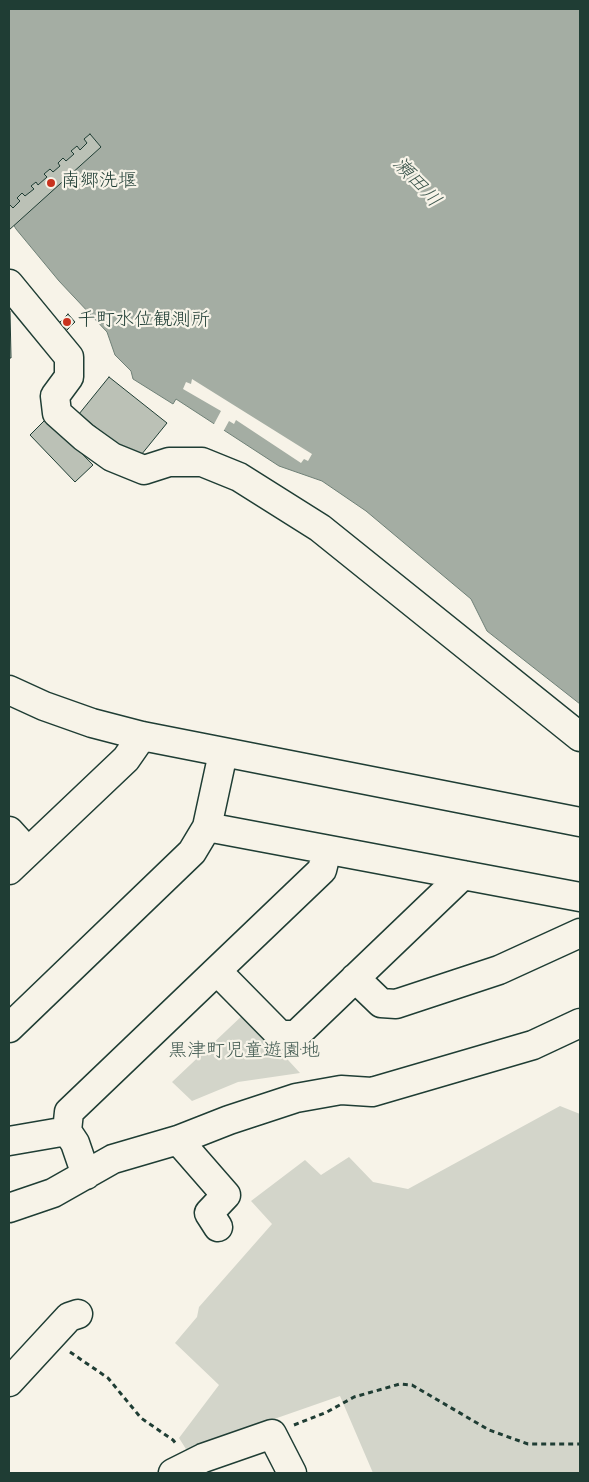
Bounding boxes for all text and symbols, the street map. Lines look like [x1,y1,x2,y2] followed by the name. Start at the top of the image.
[386,154,444,214] water label: 瀬田川
[61,172,137,194] place label: 南郷洗堰
[45,177,57,189] marker: 南郷洗堰
[77,311,210,333] place label: 千町水位観測所
[61,316,73,328] marker: 千町水位観測所
[168,1042,320,1064] park label: 黒津町児童遊園地

